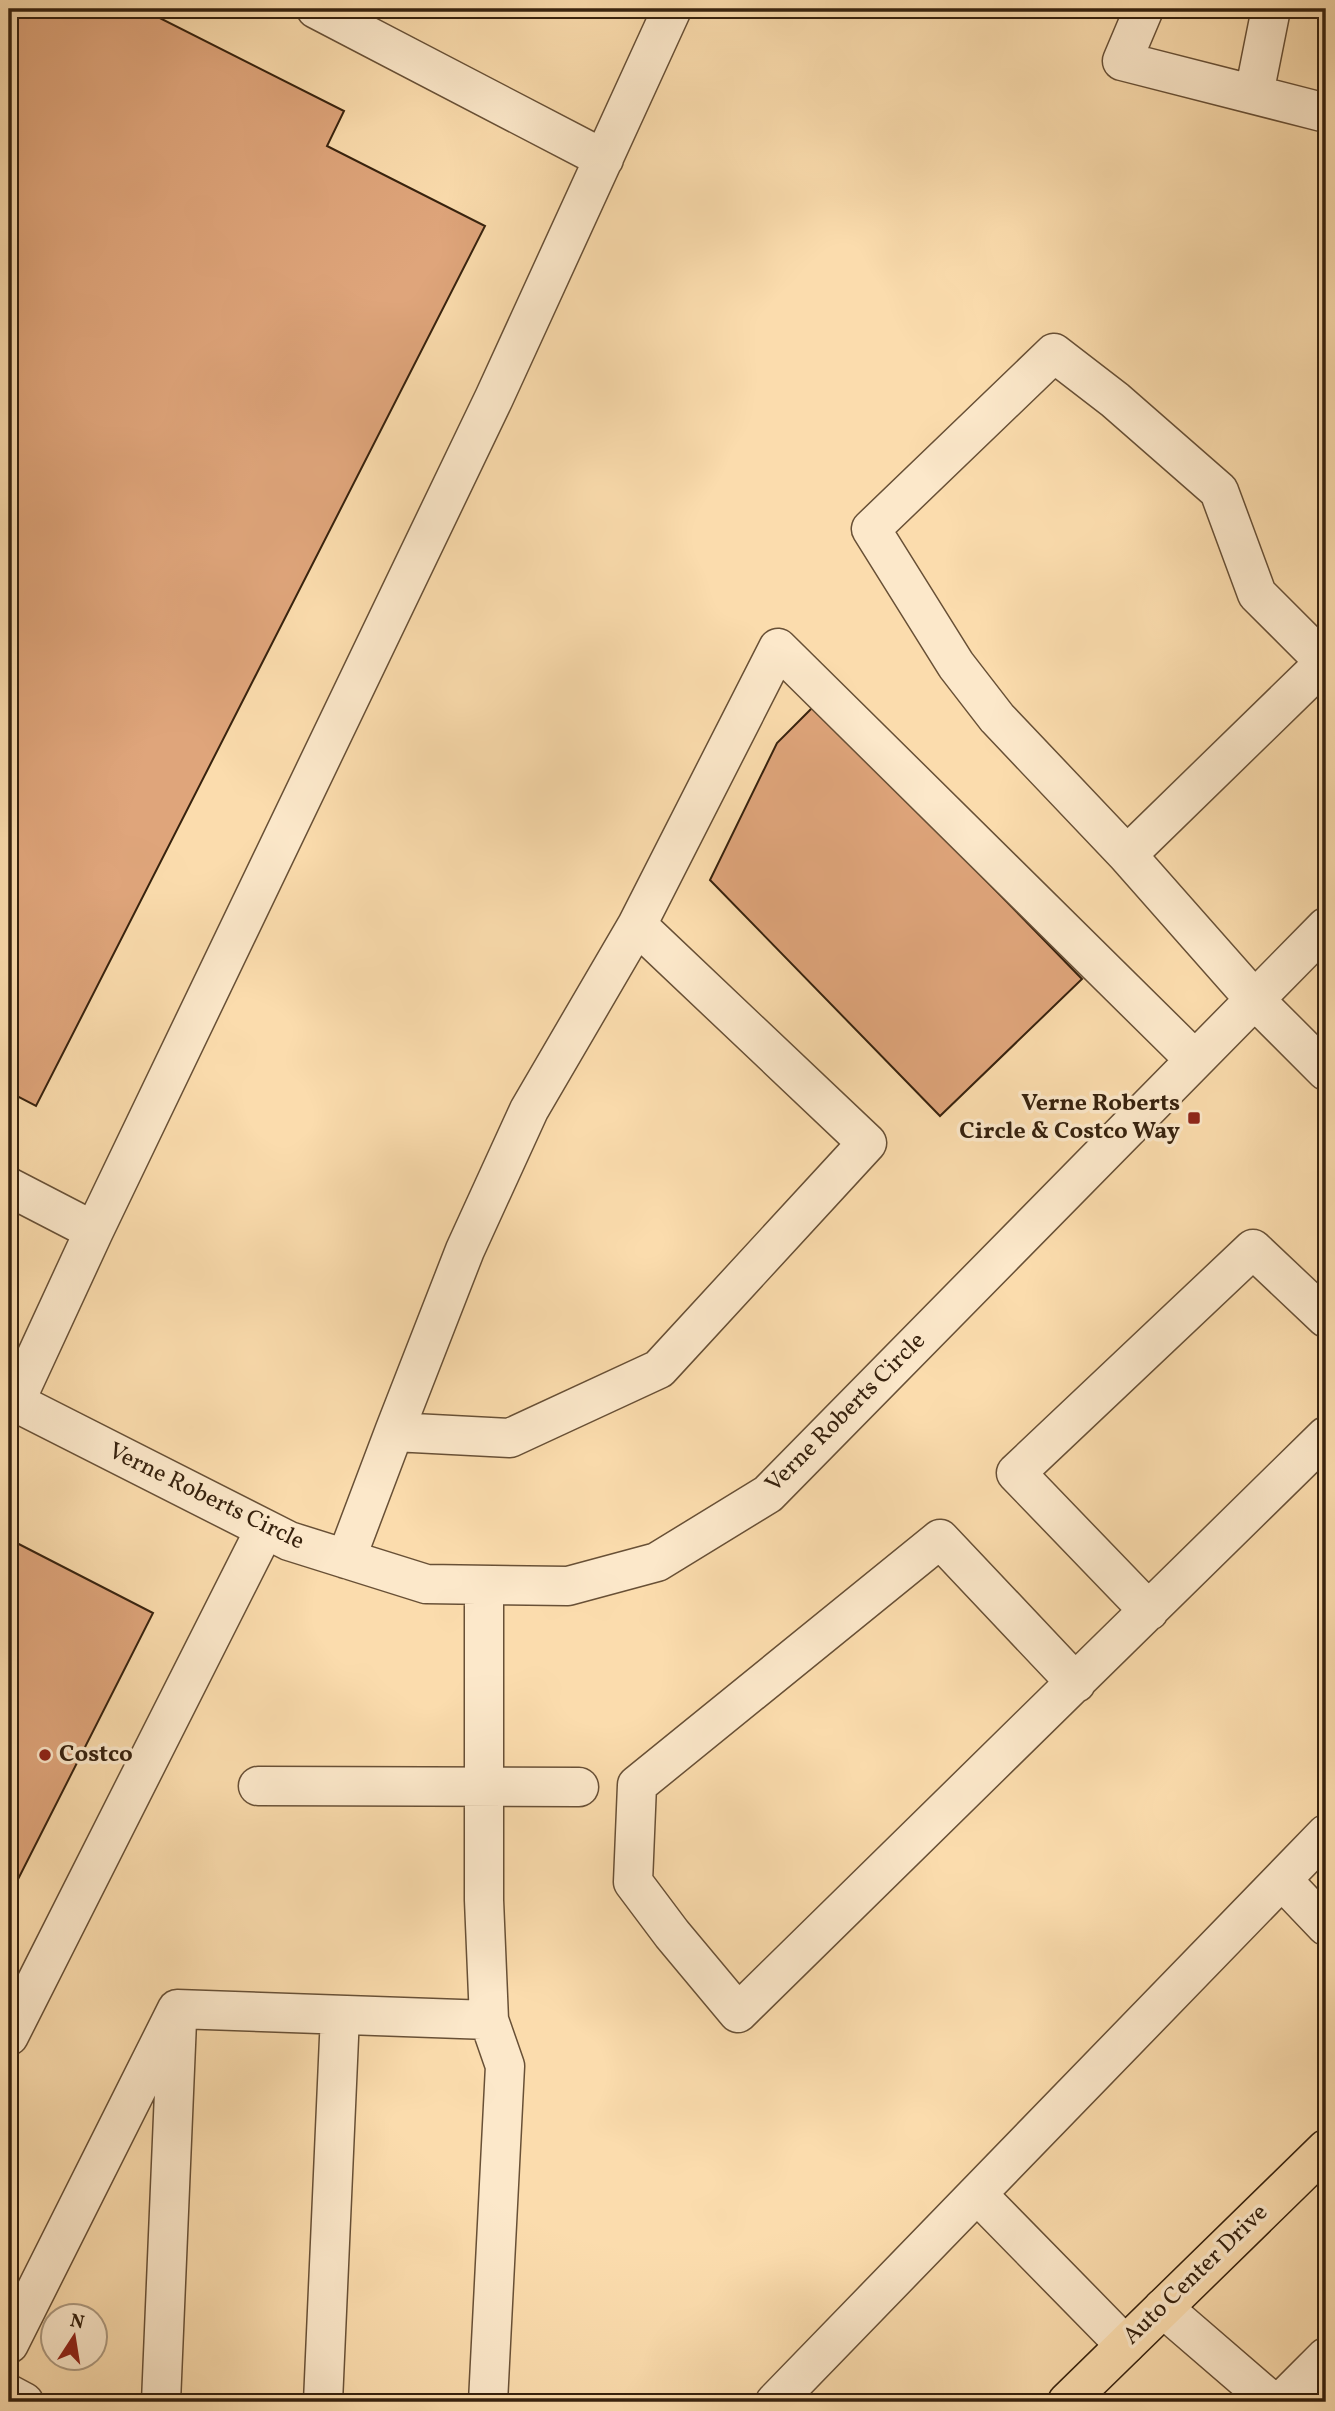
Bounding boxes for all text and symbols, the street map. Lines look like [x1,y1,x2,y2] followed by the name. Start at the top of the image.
[959,1087,1181,1149] place label: Verne Roberts Circle & Costco Way
[1186,1110,1202,1126] marker: Verne Roberts Circle & Costco Way
[758,1325,934,1501] street label: Verne Roberts Circle
[102,1435,310,1559] street label: Verne Roberts Circle
[59,1738,133,1772] place label: Costco
[37,1747,53,1763] marker: Costco
[1116,2197,1276,2353] street label: Auto Center Drive
[38,2302,108,2372] north arrow
[68,2308,87,2337] text: N

